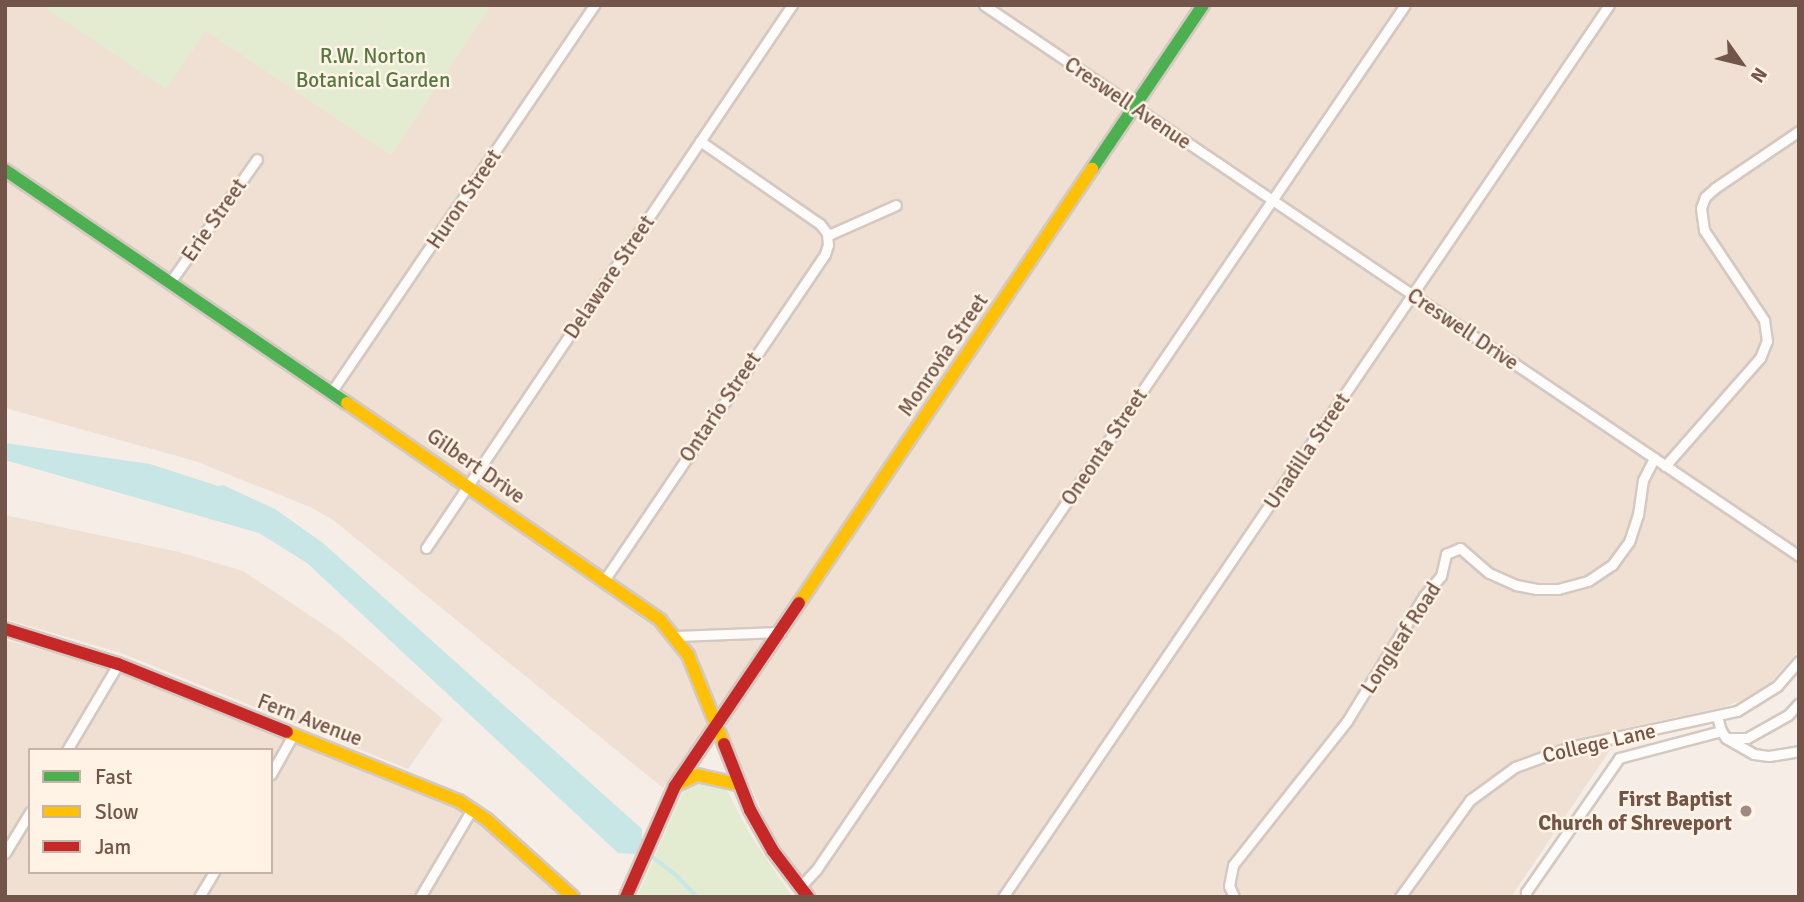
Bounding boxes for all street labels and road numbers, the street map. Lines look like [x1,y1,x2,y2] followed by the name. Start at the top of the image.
[1060,51,1196,155] street label: Creswell Avenue
[421,144,507,254] street label: Huron Street
[176,174,252,266] street label: Erie Street
[558,210,660,344] street label: Delaware Street
[1403,283,1523,375] street label: Creswell Drive
[893,289,993,421] street label: Monrovia Street
[674,347,766,467] street label: Ontario Street
[1056,384,1152,510] street label: Oneonta Street
[1259,388,1355,514] street label: Unadilla Street
[422,423,530,509] street label: Gilbert Drive
[1356,578,1446,698] street label: Longleaf Road
[254,688,366,752] street label: Fern Avenue
[1540,718,1658,768] street label: College Lane

